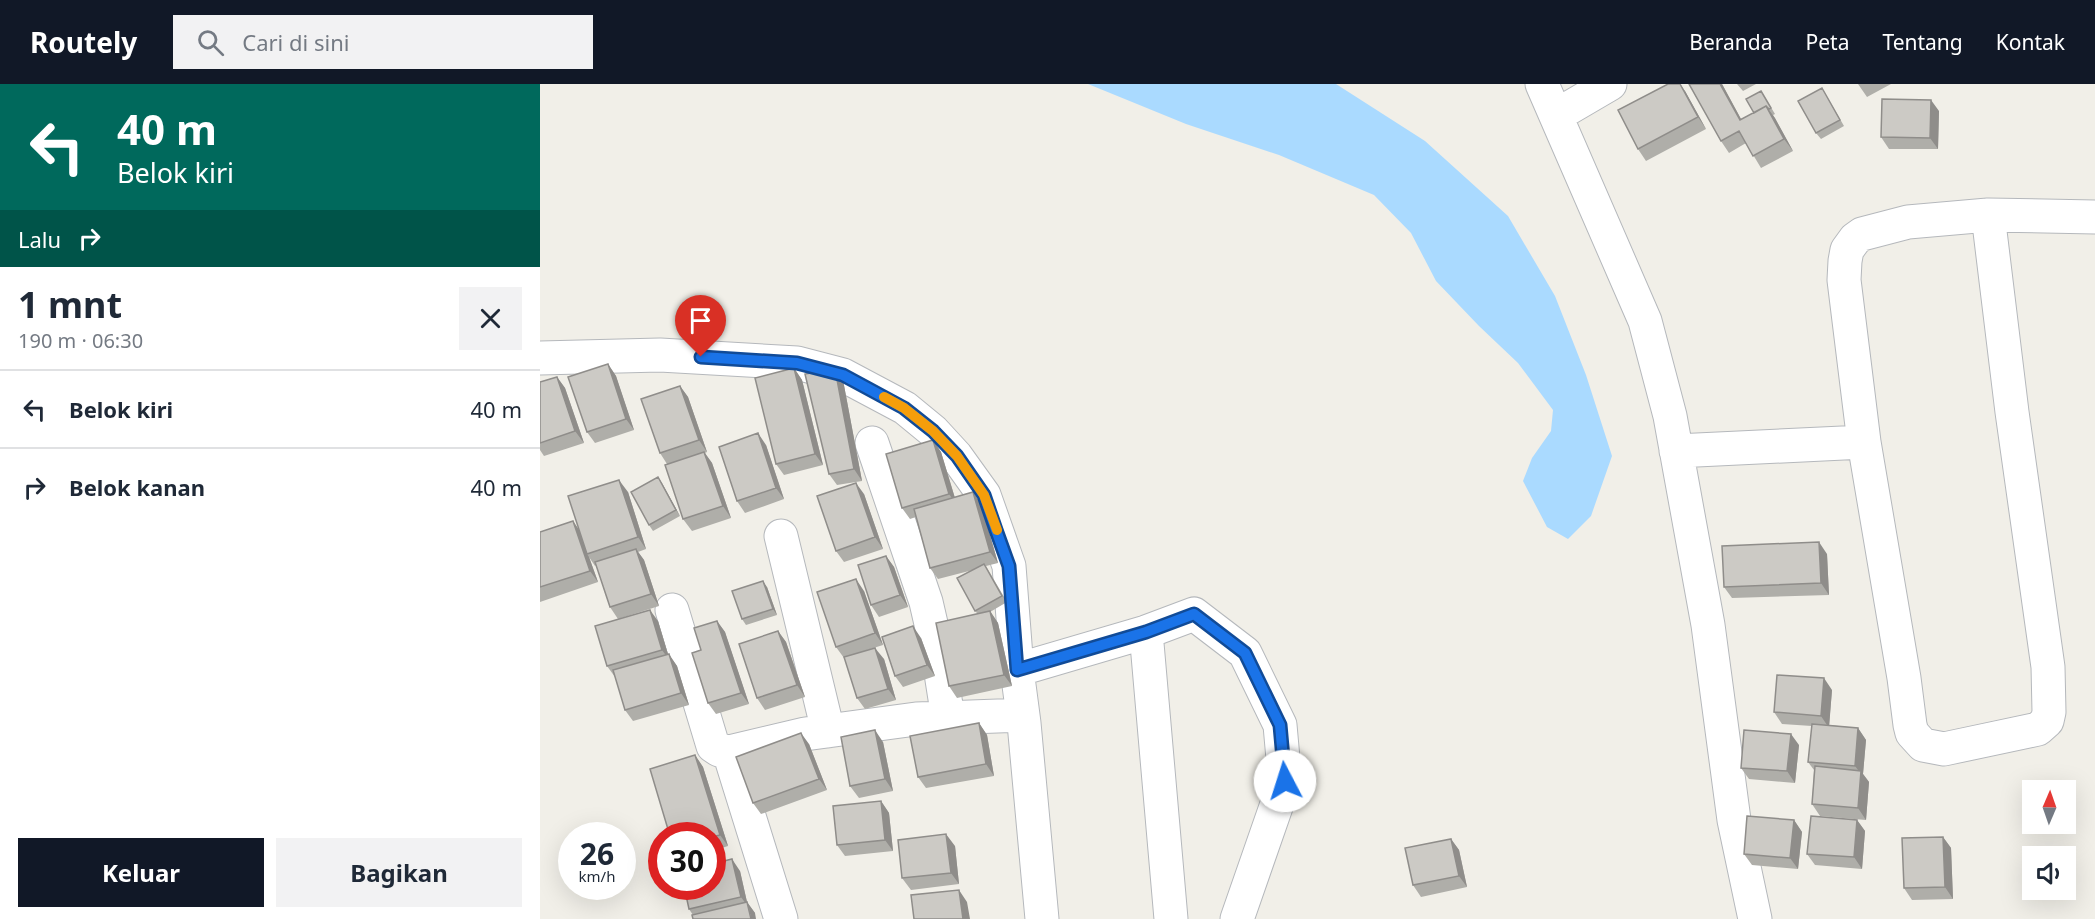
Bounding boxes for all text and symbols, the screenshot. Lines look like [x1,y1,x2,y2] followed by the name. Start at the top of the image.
[173,15,593,69] search box
[30,23,137,61] text: Routely
[194,26,227,59] icon: search
[242,27,349,57] text: Cari di sini
[1689,28,1773,56] text: Beranda
[1806,28,1849,56] text: Peta
[1882,28,1963,56] text: Tentang
[1996,28,2065,56] text: Kontak
[117,100,217,157] text: 40 m
[18,108,96,186] icon: left
[117,154,234,191] text: Belok kiri
[73,222,106,255] icon: right
[18,224,61,254] text: Lalu
[18,280,122,329] text: 1 mnt
[459,287,522,350] button: close
[675,295,726,357] pin
[684,304,717,337] icon: arrive
[18,327,143,354] text: 190 m · 06:30
[18,393,51,426] icon: left
[69,394,173,424] text: Belok kiri
[471,394,522,424] text: 40 m
[18,471,51,504] icon: right
[69,472,205,502] text: Belok kanan
[471,472,522,502] text: 40 m
[1253,749,1317,813] position arrow
[2022,780,2076,834] north arrow
[2022,780,2076,900] map controls
[648,822,726,900] speed limit sign: 30
[580,833,614,874] text: 26
[18,838,264,907] button: Keluar
[276,838,522,907] button: Bagikan
[2022,846,2076,900] button: sound
[579,866,615,886] text: km/h

